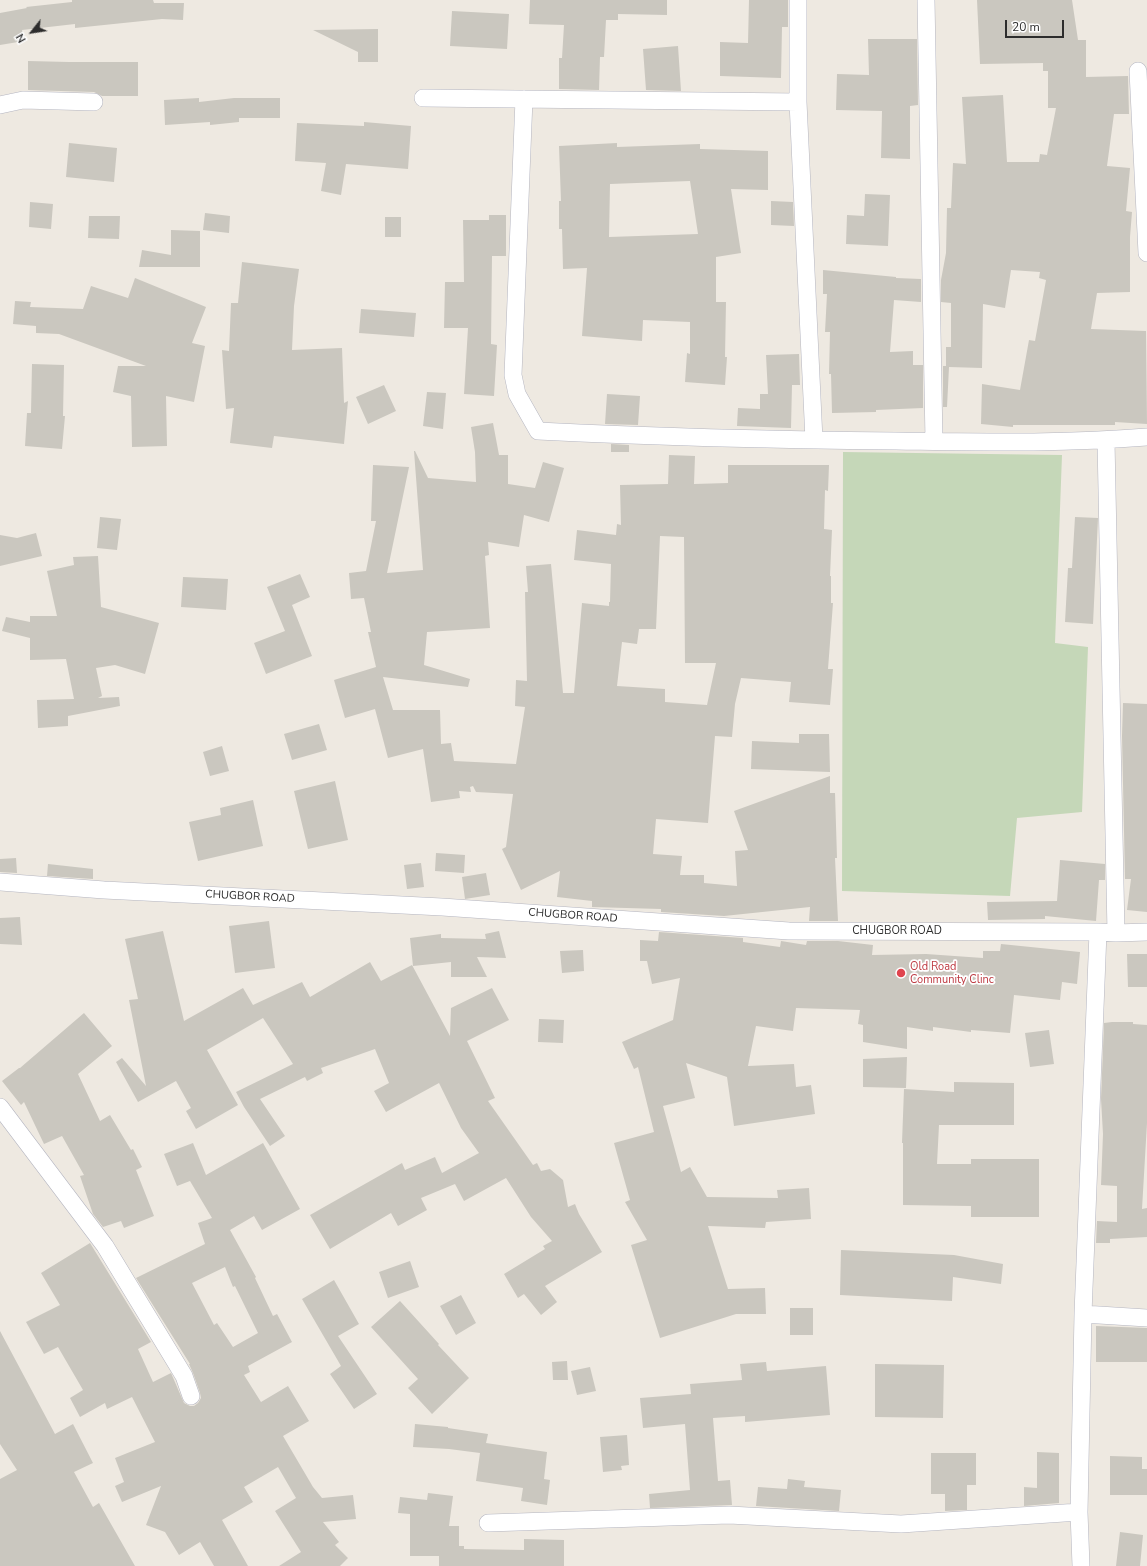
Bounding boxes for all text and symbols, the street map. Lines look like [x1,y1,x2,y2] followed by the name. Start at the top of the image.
[12,12,52,52] north arrow
[1007,12,1066,38] scale bar
[1012,19,1040,35] text: 20 m
[13,31,30,46] text: N
[205,888,295,906] street label: CHUGBOR ROAD
[528,906,618,926] street label: CHUGBOR ROAD
[852,924,942,938] street label: CHUGBOR ROAD
[910,960,994,986] place label: Old Road Community Clinc
[895,967,907,979] marker: Old Road Community Clinc

